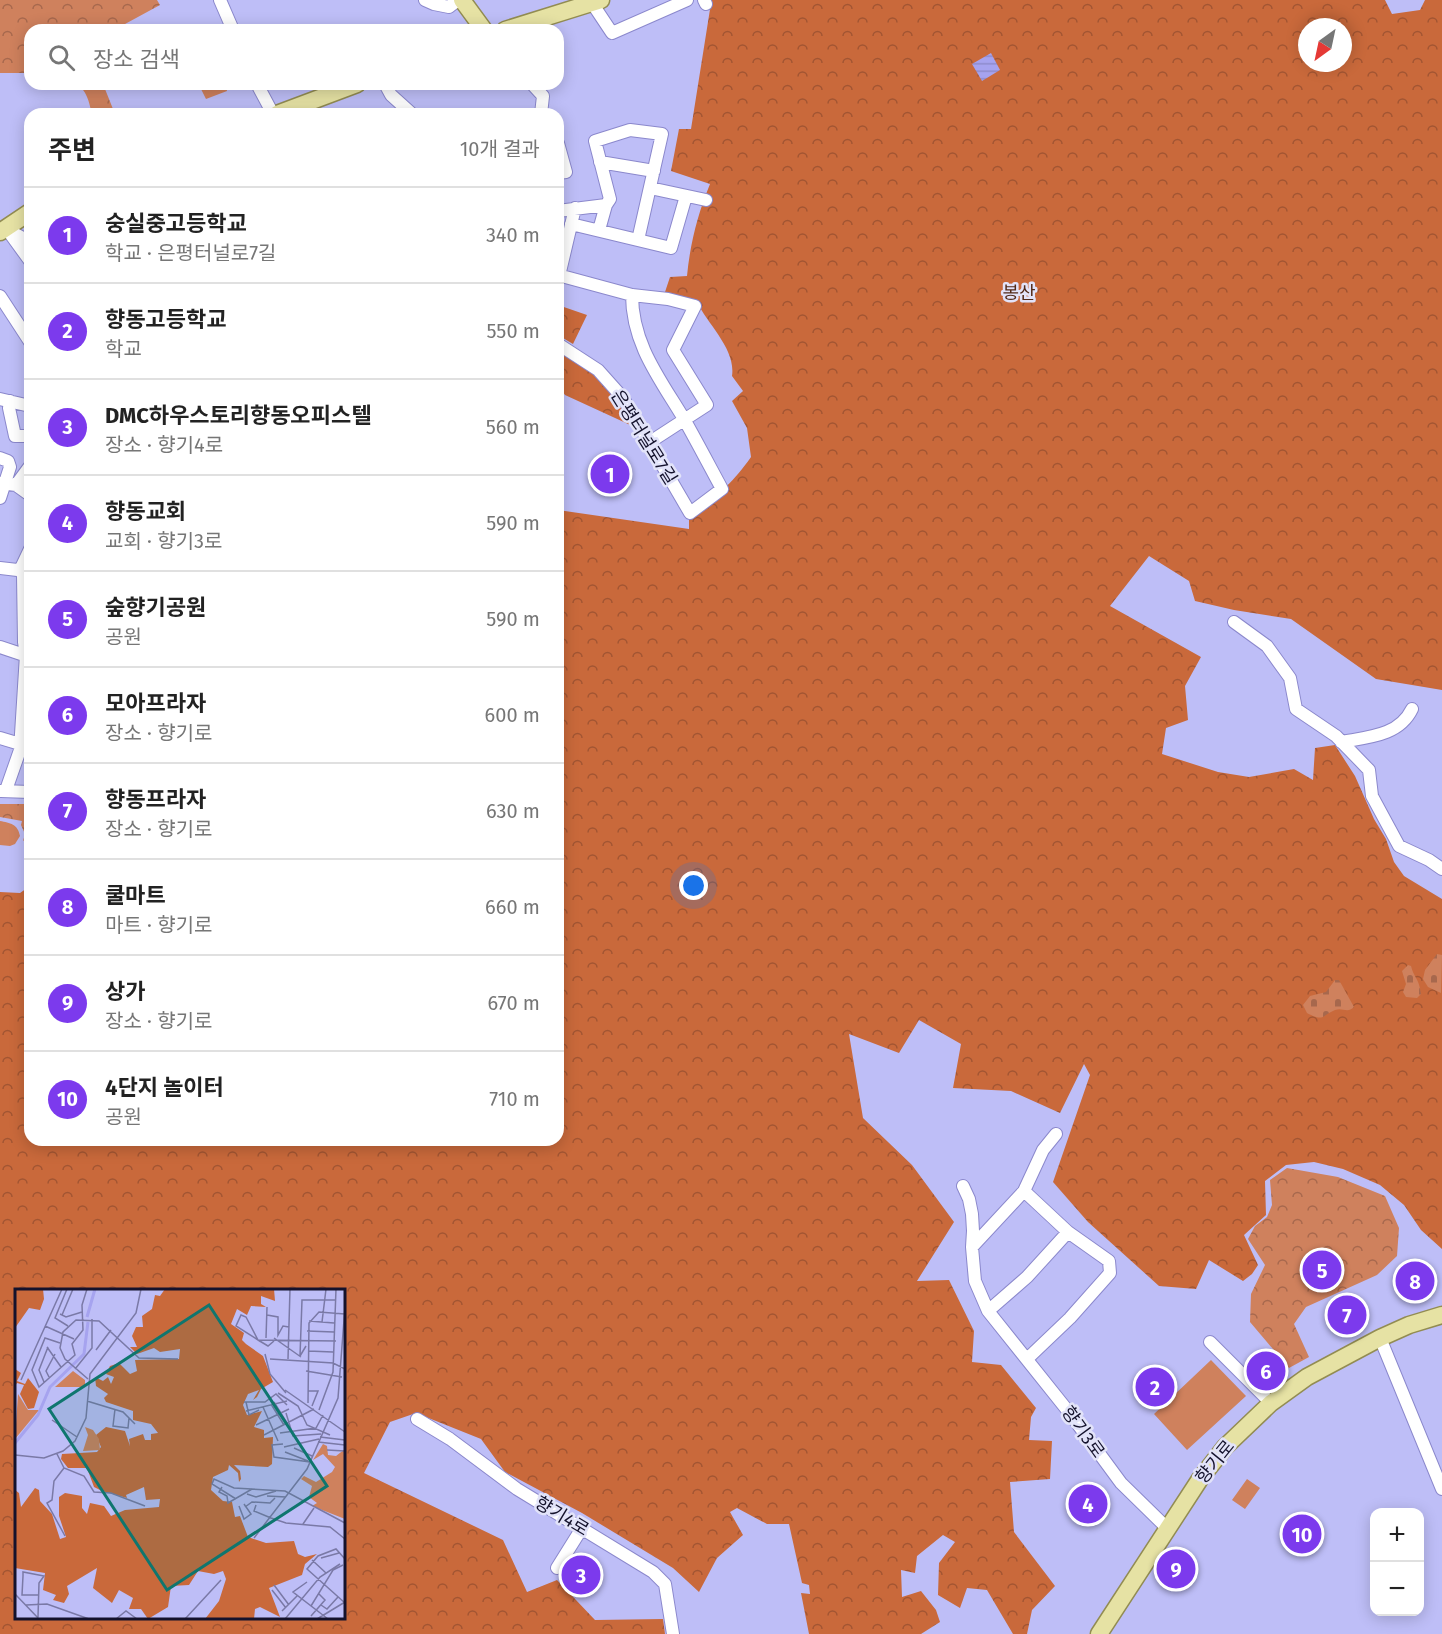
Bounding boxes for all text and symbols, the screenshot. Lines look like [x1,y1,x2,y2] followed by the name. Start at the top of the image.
[1298,18,1352,72] north arrow
[24,24,564,90] search box
[45,41,78,74] icon: search
[93,46,180,73] text: 장소 검색
[48,135,96,166] text: 주변
[460,137,540,161] text: 10개 결과
[105,210,247,237] text: 숭실중고등학교
[63,223,72,247] text: 1
[486,223,540,247] text: 340 m
[105,241,276,265] text: 학교 · 은평터널로7길
[1002,282,1036,304] park label: 봉산
[105,306,226,333] text: 향동고등학교
[62,319,73,343] text: 2
[486,319,540,343] text: 550 m
[105,337,142,361] text: 학교
[606,386,682,488] street label: 은평터널로7길
[105,402,372,429] text: DMC하우스토리향동오피스텔
[62,415,73,439] text: 3
[486,415,540,439] text: 560 m
[105,433,223,457] text: 장소 · 향기4로
[590,452,630,496] pin: 1
[105,498,186,525] text: 향동교회
[62,511,73,535] text: 4
[486,511,540,535] text: 590 m
[105,529,222,553] text: 교회 · 향기3로
[105,594,206,621] text: 숲향기공원
[62,607,73,631] text: 5
[486,607,540,631] text: 590 m
[105,625,142,649] text: 공원
[105,690,206,717] text: 모아프라자
[62,703,73,727] text: 6
[485,703,540,727] text: 600 m
[105,721,212,745] text: 장소 · 향기로
[105,786,206,813] text: 향동프라자
[63,799,72,823] text: 7
[486,799,540,823] text: 630 m
[105,817,212,841] text: 장소 · 향기로
[679,871,708,900] your location
[105,882,166,909] text: 쿨마트
[62,895,73,919] text: 8
[485,895,540,919] text: 660 m
[105,913,212,937] text: 마트 · 향기로
[105,978,145,1005] text: 상가
[62,991,73,1015] text: 9
[488,991,540,1015] text: 670 m
[105,1009,212,1033] text: 장소 · 향기로
[105,1074,224,1101] text: 4단지 놀이터
[57,1087,78,1111] text: 10
[489,1087,540,1111] text: 710 m
[105,1105,142,1129] text: 공원
[1302,1248,1342,1292] pin: 5
[1396,1258,1434,1304] pin: 8
[15,1289,345,1619] inset map
[1328,1292,1366,1338] pin: 7
[1246,1348,1286,1394] pin: 6
[1136,1364,1174,1410] pin: 2
[1057,1402,1109,1462] street label: 향기3로
[1191,1436,1239,1488] street label: 향기로
[1068,1482,1108,1526] pin: 4
[531,1491,593,1541] street label: 향기4로
[1370,1508,1424,1616] map controls
[1370,1508,1424,1562] button: +
[1282,1512,1322,1556] pin: 10
[1156,1546,1196,1592] pin: 9
[562,1552,600,1598] pin: 3
[1370,1562,1424,1616] button: −

